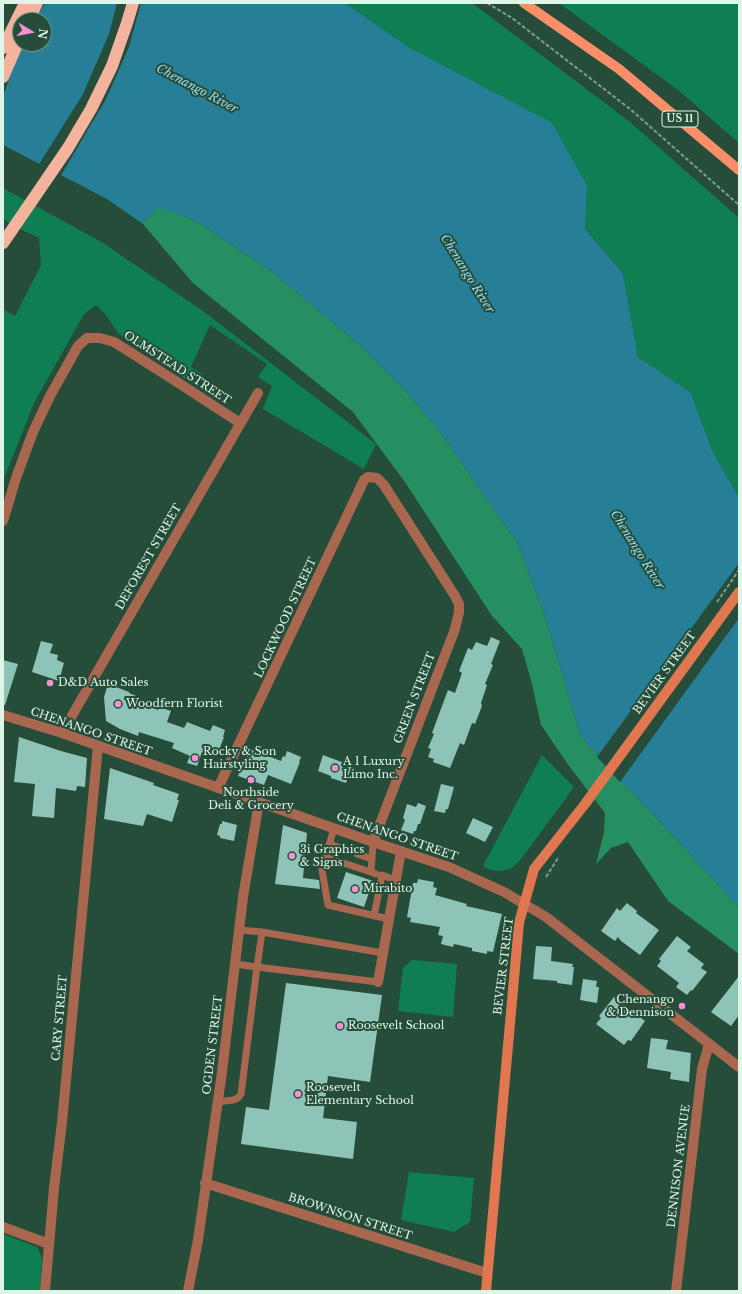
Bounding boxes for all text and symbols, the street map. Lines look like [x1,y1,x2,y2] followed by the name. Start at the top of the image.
[12,12,52,52] north arrow
[35,28,51,40] text: N
[154,61,240,117] water label: Chenango River
[662,111,698,127] road number: US 11
[437,232,497,316] water label: Chenango River
[121,328,233,408] street label: OLMSTEAD STREET
[113,502,185,612] street label: DEFOREST STREET
[607,508,667,592] water label: Chenango River
[252,556,320,680] street label: LOCKWOOD STREET
[631,629,699,717] street label: BEVIER STREET
[392,651,438,745] street label: GREEN STREET
[58,676,149,690] place label: D&D Auto Sales
[45,678,55,688] marker: D&D Auto Sales
[126,697,223,711] place label: Woodfern Florist
[113,699,123,709] marker: Woodfern Florist
[29,705,153,759] street label: CHENANGO STREET
[203,745,276,771] place label: Rocky & Son Hairstyling
[190,753,200,763] marker: Rocky & Son Hairstyling
[343,755,404,781] place label: A 1 Luxury Limo Inc.
[330,763,340,773] marker: A 1 Luxury Limo Inc.
[246,775,256,785] marker: Northside Deli & Grocery
[208,786,294,812] place label: Northside Deli & Grocery
[335,810,459,864] street label: CHENANGO STREET
[300,843,364,869] place label: 3i Graphics & Signs
[287,851,297,861] marker: 3i Graphics & Signs
[363,882,412,896] place label: Mirabito
[350,884,360,894] marker: Mirabito
[491,916,517,1016] street label: BEVIER STREET
[50,975,70,1061] street label: CARY STREET
[606,993,674,1019] place label: Chenango & Dennison
[200,995,226,1095] street label: OGDEN STREET
[677,1001,687,1011] marker: Chenango & Dennison
[348,1019,444,1033] place label: Roosevelt School
[335,1021,345,1031] marker: Roosevelt School
[306,1081,414,1107] place label: Roosevelt Elementary School
[293,1089,303,1099] marker: Roosevelt Elementary School
[665,1104,693,1228] street label: DENNISON AVENUE
[286,1191,414,1243] street label: BROWNSON STREET

